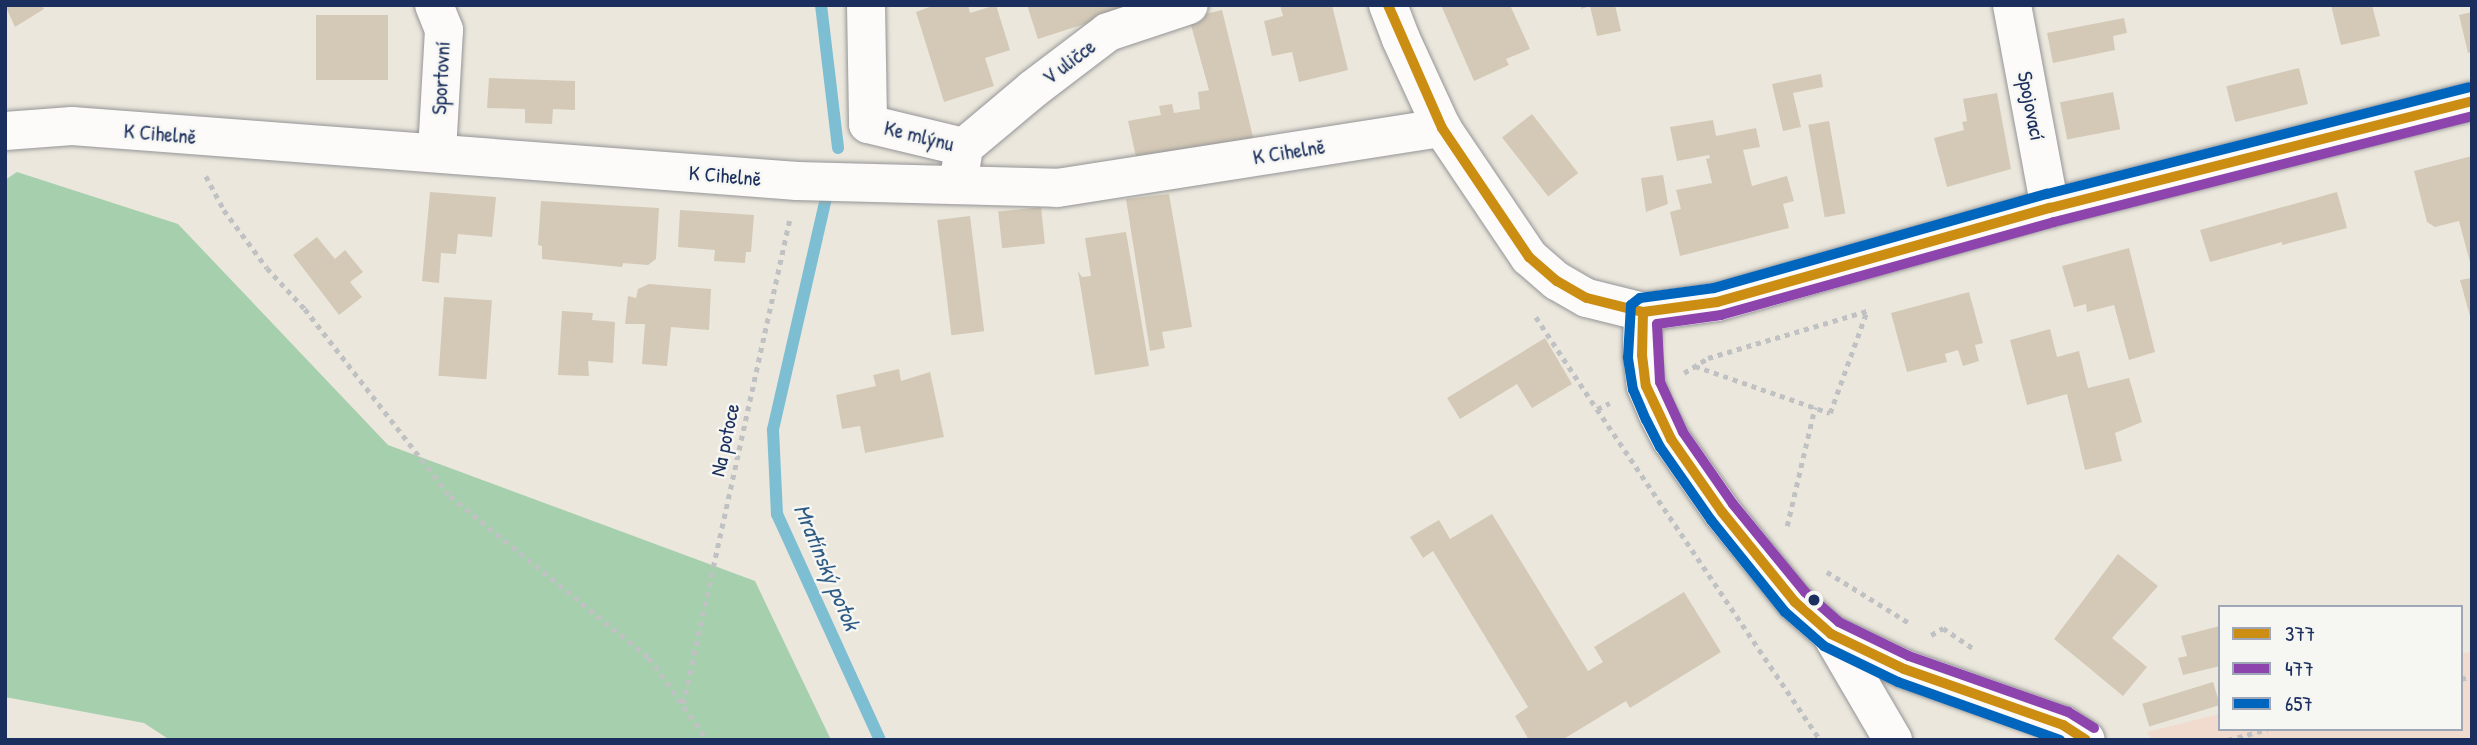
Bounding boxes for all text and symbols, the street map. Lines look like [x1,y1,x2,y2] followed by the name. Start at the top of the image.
[1037,34,1101,90] street label: V uličce
[426,41,456,115] street label: Sportovní
[2012,69,2050,143] street label: Spojovací
[882,115,956,157] street label: Ke mlýnu
[123,118,197,150] street label: K Cihelně
[1251,134,1327,170] street label: K Cihelně
[688,160,762,192] street label: K Cihelně
[705,401,745,479] street label: Na potoce
[788,500,866,634] water label: Mratínský potok
[1807,593,1821,607] unlabelled marker
[2218,605,2463,731] legend
[2285,619,2315,648] text: 377
[2285,654,2314,683] text: 477
[2285,689,2313,718] text: 657

